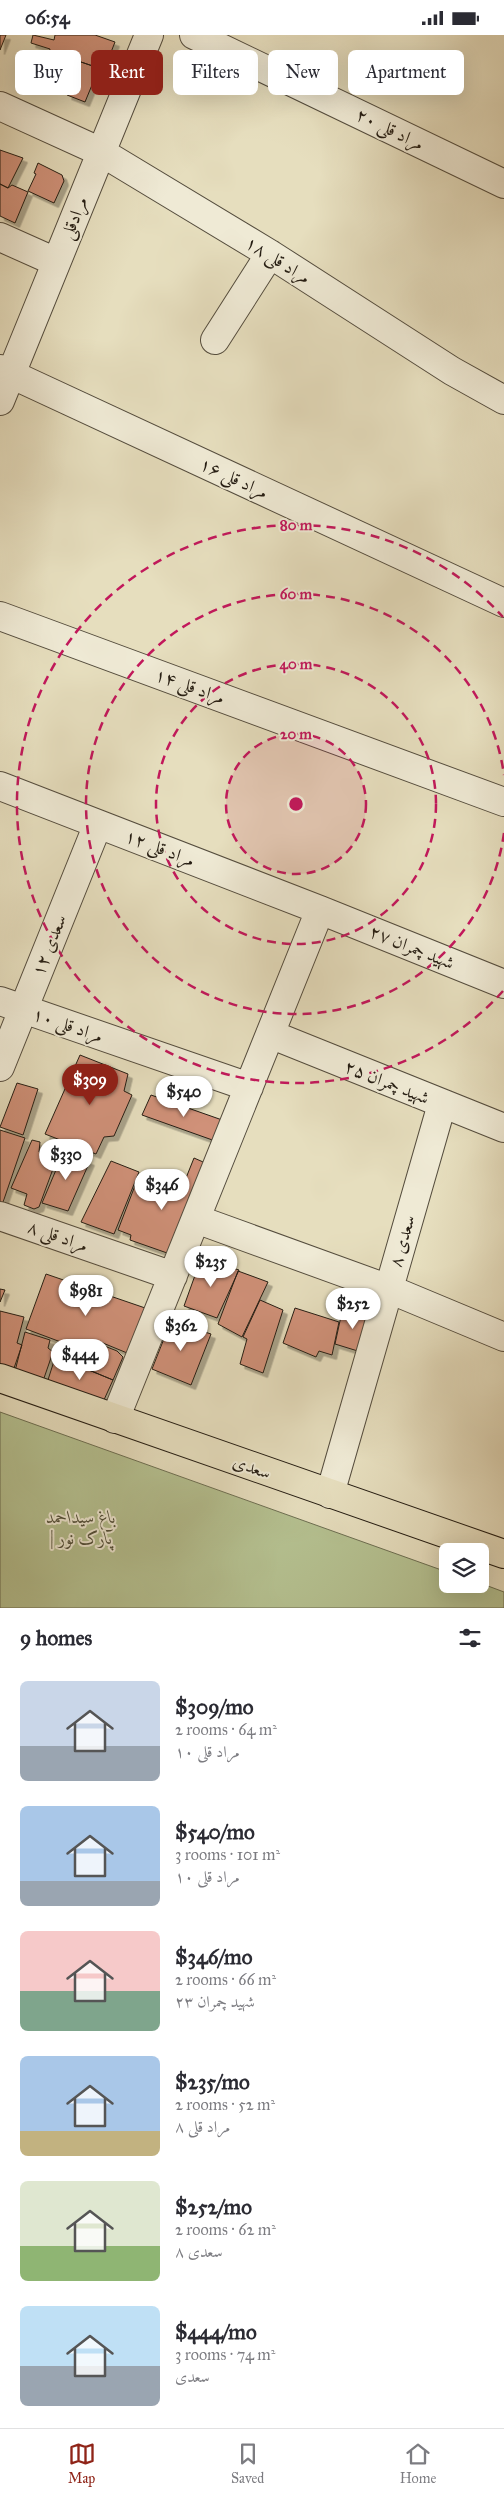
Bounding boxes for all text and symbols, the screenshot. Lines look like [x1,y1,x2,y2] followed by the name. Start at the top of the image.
[25,6,70,29] text: 06:54
[15,50,81,95] chip: Buy
[91,50,163,95] chip: Rent
[173,50,258,95] chip: Filters
[268,50,338,95] chip: New
[348,50,464,95] chip: Apartment
[352,103,428,157] street label: مراد قلی ۲۰
[56,193,94,243] street label: مرادقلی
[240,231,315,290] street label: مراد قلی ۱۸
[196,453,272,505] street label: مراد قلی ۱۶
[280,516,313,534] text: 80 m
[280,585,313,603] text: 60 m
[280,655,313,674] text: 40 m
[151,663,228,711] street label: مراد قلی ۱۴
[280,725,312,743] text: 20 m
[287,795,305,813] centre of rings
[121,825,198,873] street label: مراد قلی ۱۲
[27,911,71,979] street label: سعدی ۱۲
[366,920,458,975] street label: شهید چمران ۲۷
[29,1003,106,1049] street label: مراد قلی ۱۰
[341,1055,433,1110] street label: شهید چمران ۲۵
[60,1063,120,1106] pin: $309
[73,1070,107,1089] text: $309
[154,1075,214,1118] pin: $540
[167,1082,201,1101] text: $540
[36,1139,96,1181] pin: $330
[50,1145,82,1164] text: $330
[132,1169,192,1211] pin: $346
[145,1175,179,1194] text: $346
[384,1212,420,1270] street label: سعدی ۸
[24,1215,91,1258] street label: مراد قلی ۸
[181,1245,241,1288] pin: $235
[195,1252,227,1271] text: $235
[56,1275,116,1317] pin: $981
[69,1281,103,1300] text: $981
[323,1287,383,1330] pin: $252
[337,1294,369,1313] text: $252
[151,1309,211,1352] pin: $362
[165,1316,197,1335] text: $362
[50,1339,110,1381] pin: $444
[62,1345,98,1364] text: $444
[230,1450,274,1484] street label: سعدی
[46,1506,116,1551] park label: باغ سیداحمد | پارک نور
[439,1543,489,1593] map controls
[439,1543,489,1593] button: layers
[456,1624,484,1652] icon: filters
[20,1625,92,1651] text: 9 homes
[175,1694,253,1720] text: $309/mo
[60,1701,120,1761] icon: home
[175,1720,277,1739] text: 2 rooms · 64 m²
[175,1742,240,1761] text: مراد قلی ۱۰
[175,1819,255,1845] text: $540/mo
[60,1826,120,1886] icon: home
[175,1845,280,1864] text: 3 rooms · 101 m²
[175,1867,240,1886] text: مراد قلی ۱۰
[175,1944,252,1970] text: $346/mo
[60,1951,120,2011] icon: home
[175,1970,276,1989] text: 2 rooms · 66 m²
[175,1992,255,2011] text: شهید چمران ۲۳
[175,2069,250,2095] text: $235/mo
[60,2076,120,2136] icon: home
[175,2095,275,2114] text: 2 rooms · 52 m²
[175,2117,230,2136] text: مراد قلی ۸
[175,2194,252,2220] text: $252/mo
[60,2201,120,2261] icon: home
[175,2220,276,2239] text: 2 rooms · 62 m²
[175,2242,223,2261] text: سعدی ۸
[175,2319,257,2345] text: $444/mo
[60,2326,120,2386] icon: home
[175,2345,275,2364] text: 3 rooms · 74 m²
[175,2367,210,2386] text: سعدی
[68,2440,96,2487] tab: Map
[231,2440,264,2487] tab: Saved
[400,2440,436,2487] tab: Home

